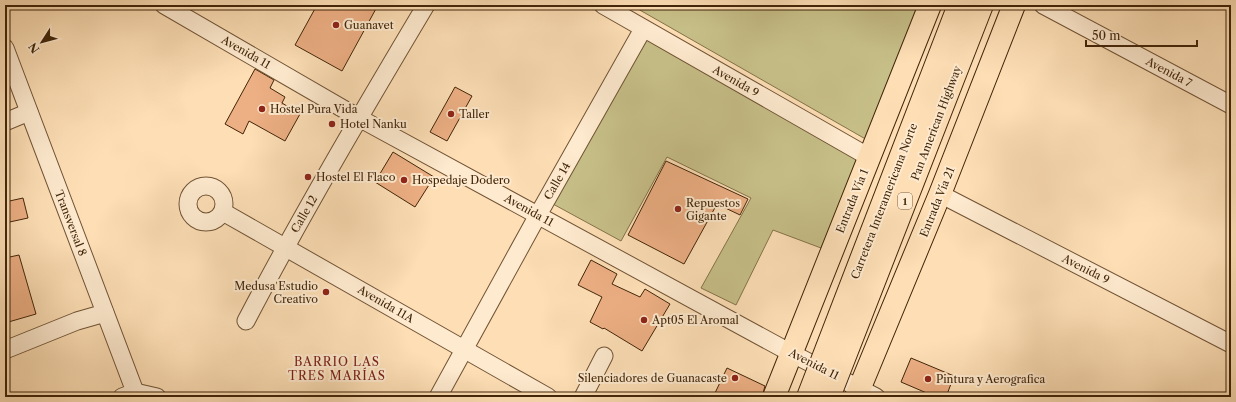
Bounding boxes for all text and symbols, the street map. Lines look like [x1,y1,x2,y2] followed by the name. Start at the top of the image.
[344,18,394,32] place label: Guanavet
[331,20,341,30] marker: Guanavet
[22,22,62,62] north arrow
[1086,22,1197,48] scale bar
[1092,28,1121,43] text: 50 m
[218,32,273,72] street label: Avenida 11
[25,40,42,56] text: N
[1143,54,1195,90] street label: Avenida 7
[709,62,762,100] street label: Avenida 9
[908,63,965,182] street label: Pan American Highway
[270,102,358,116] place label: Hostel Pura Vida
[257,104,267,114] marker: Hostel Pura Vida
[459,107,490,121] place label: Taller
[446,109,456,119] marker: Taller
[340,117,407,131] place label: Hotel Nanku
[327,119,337,129] marker: Hotel Nanku
[848,121,920,281] street label: Carretera Interamericana Norte
[541,160,573,202] street label: Calle 14
[917,165,958,239] street label: Entrada Vía 21
[833,166,871,235] street label: Entrada Vía 1
[316,170,396,184] place label: Hostel El Flaco
[303,172,313,182] marker: Hostel El Flaco
[412,173,510,187] place label: Hospedaje Dodero
[399,175,409,185] marker: Hospedaje Dodero
[52,188,90,258] street label: Transversal 8
[501,190,556,229] street label: Avenida 11
[288,193,320,235] street label: Calle 12
[898,193,912,209] road number: 1
[686,196,740,223] place label: Repuestos Gigante
[673,204,683,214] marker: Repuestos Gigante
[1059,251,1112,287] street label: Avenida 9
[234,279,318,306] place label: Medusa Estudio Creativo
[354,282,417,326] street label: Avenida 11A
[321,287,331,297] marker: Medusa Estudio Creativo
[651,313,739,327] place label: Apt05 El Aromal
[639,315,649,325] marker: Apt05 El Aromal
[786,345,842,383] street label: Avenida 11
[288,354,386,383] district label: BARRIO LAS TRES MARÍAS
[578,371,727,385] place label: Silenciadores de Guanacaste
[936,372,1046,386] place label: Pintura y Aerografica
[730,373,740,383] marker: Silenciadores de Guanacaste
[923,374,933,384] marker: Pintura y Aerografica

